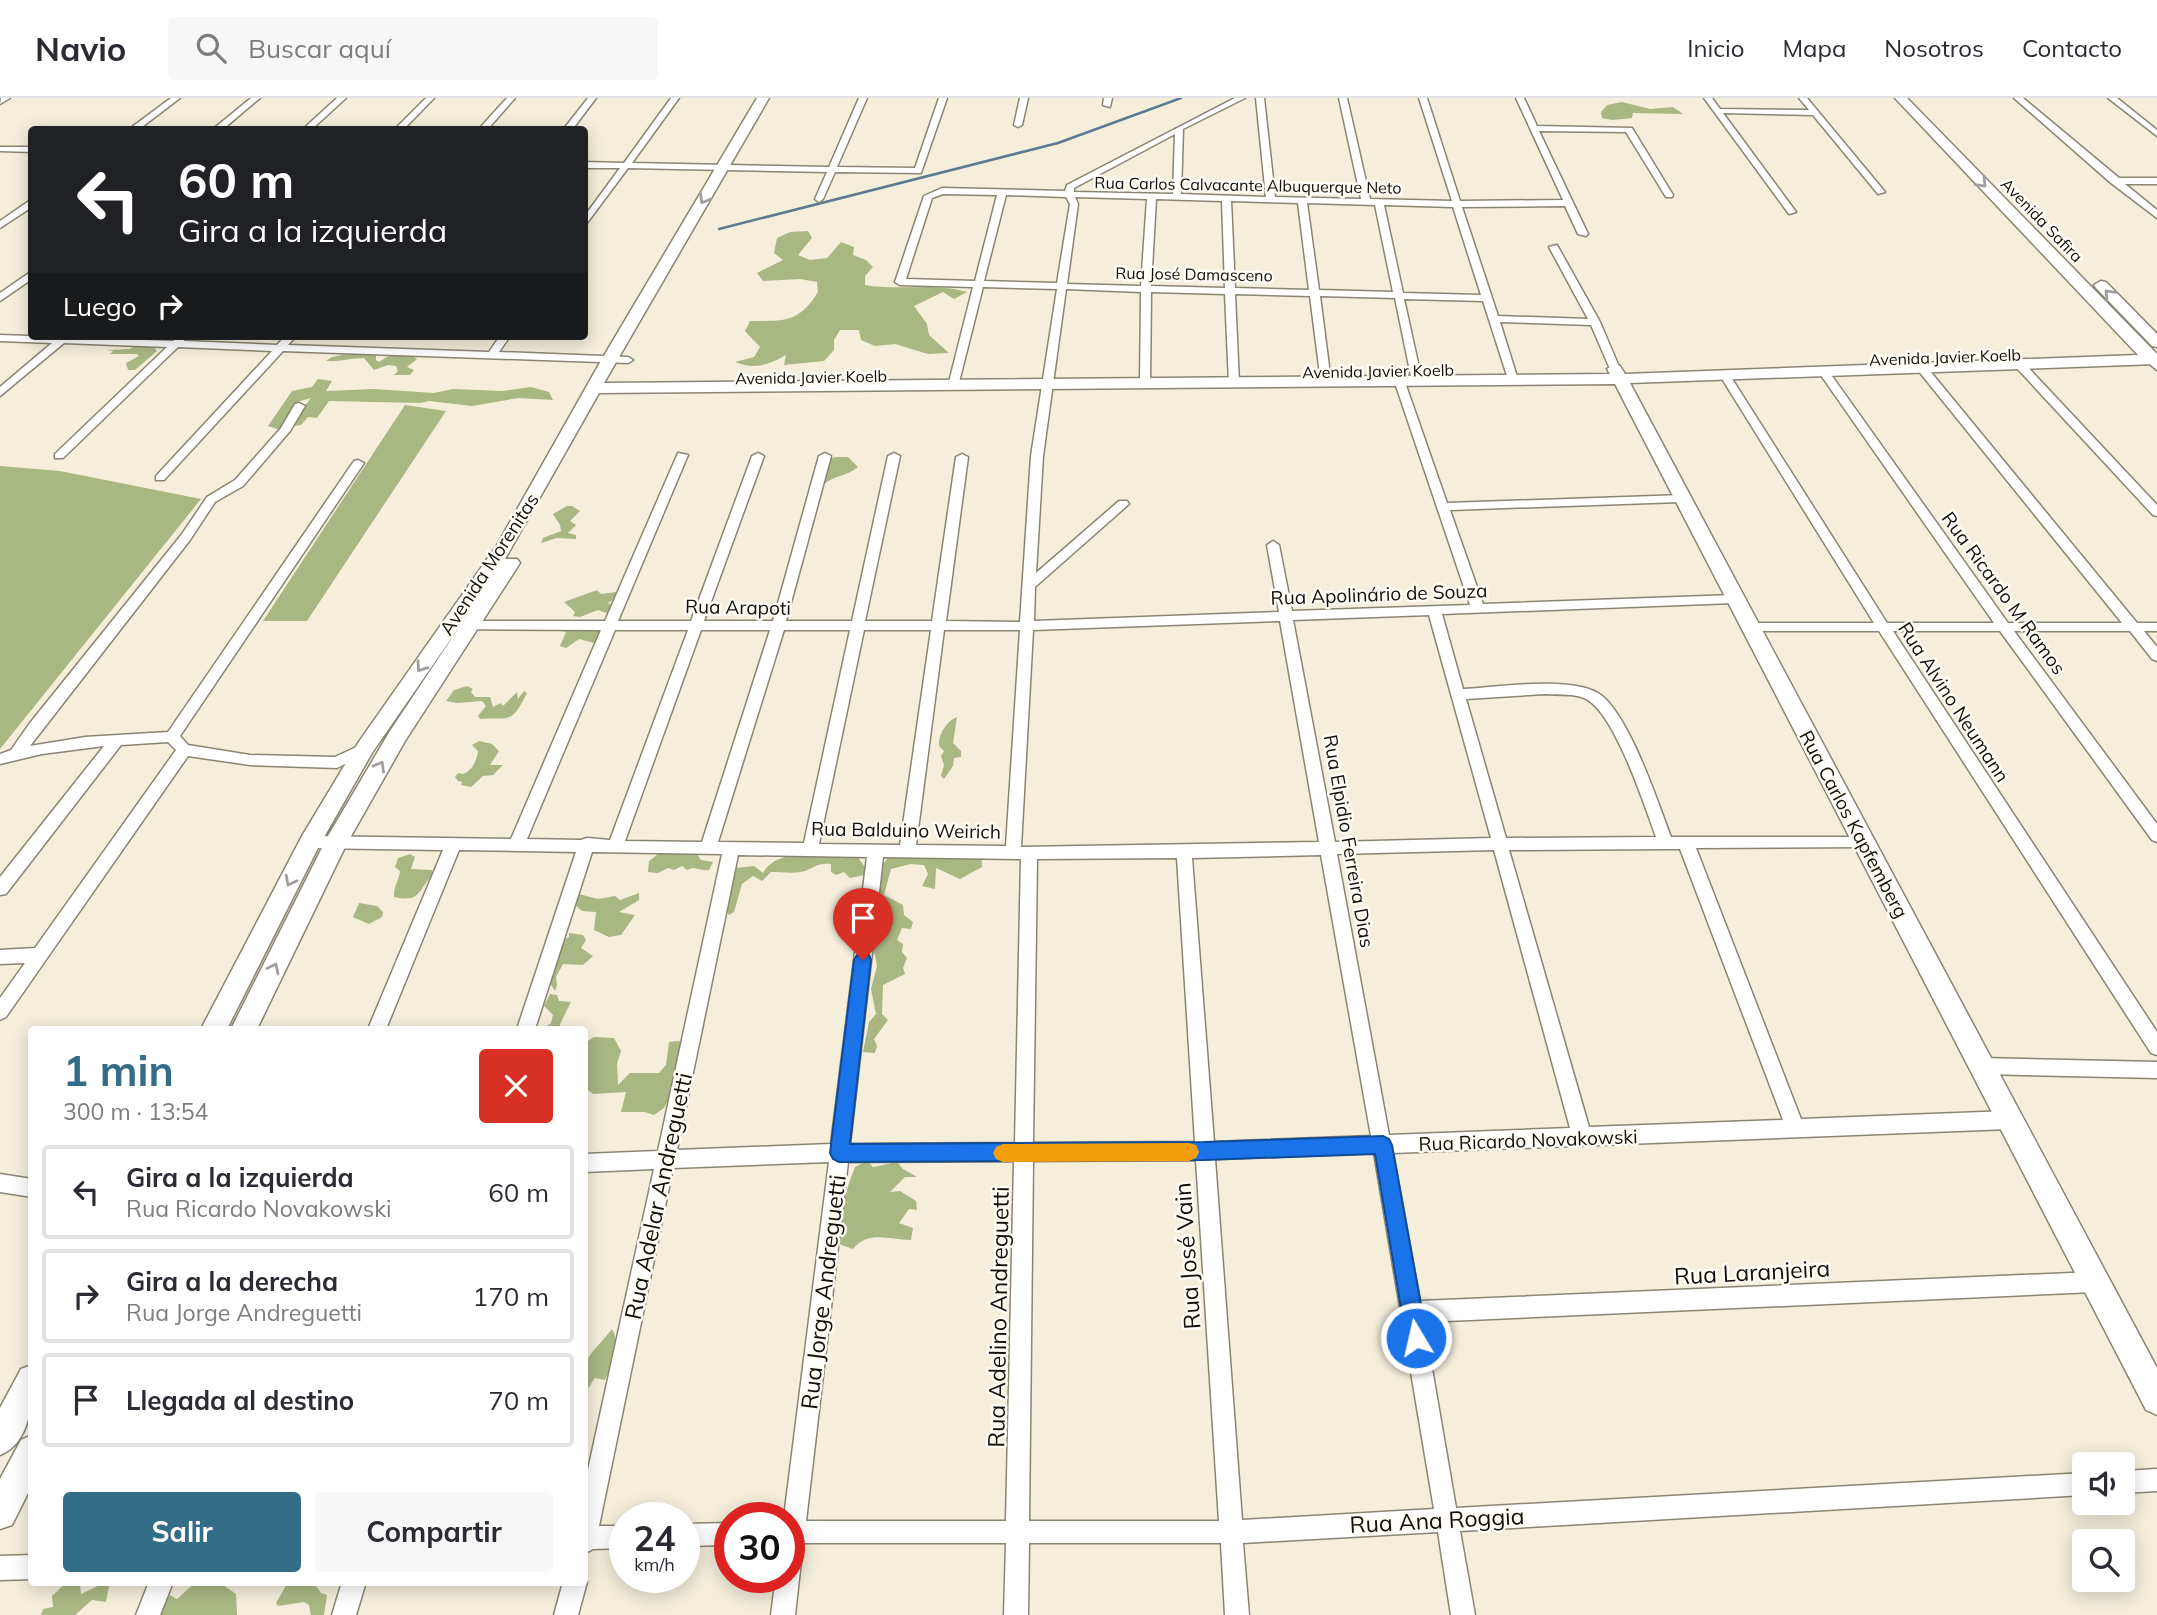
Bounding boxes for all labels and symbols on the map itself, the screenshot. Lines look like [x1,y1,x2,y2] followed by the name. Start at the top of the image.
[1094,172,1402,198] street label: Rua Carlos Calvacante Albuquerque Neto
[1997,174,2087,266] street label: Avenida Safira
[1973,175,1986,188] one-way arrow
[699,192,712,205] one-way arrow
[1115,263,1273,285] street label: Rua José Damasceno
[2105,289,2118,302] one-way arrow
[1869,344,2021,370] street label: Avenida Javier Koelb
[1302,360,1454,382] street label: Avenida Javier Koelb
[735,366,887,388] street label: Avenida Javier Koelb
[434,488,544,640] street label: Avenida Morenitas
[1937,507,2071,679] street label: Rua Ricardo M Ramos
[1270,578,1488,610] street label: Rua Apolinário de Souza
[685,594,791,620] street label: Rua Arapoti
[1893,617,2015,787] street label: Rua Alvino Neumann
[417,659,429,672] one-way arrow
[1794,726,1914,922] street label: Rua Carlos Kapfemberg
[1318,733,1380,949] street label: Rua Elpidio Ferreira Dias
[372,761,385,774] one-way arrow
[811,816,1001,844] street label: Rua Balduino Weirich
[284,874,298,886] one-way arrow
[833,888,893,960] pin
[266,963,280,975] one-way arrow
[618,1070,698,1322] street label: Rua Adelar Andreguetti
[1418,1124,1638,1156] street label: Rua Ricardo Novakowski
[794,1173,852,1411] street label: Rua Jorge Andreguetti
[1167,1182,1207,1330] street label: Rua José Vain
[981,1186,1015,1448] street label: Rua Adelino Andreguetti
[1673,1253,1831,1291] street label: Rua Laranjeira
[1379,1301,1453,1375] position arrow
[1349,1501,1525,1539] street label: Rua Ana Roggia
[714,1502,805,1593] speed limit sign: 30

